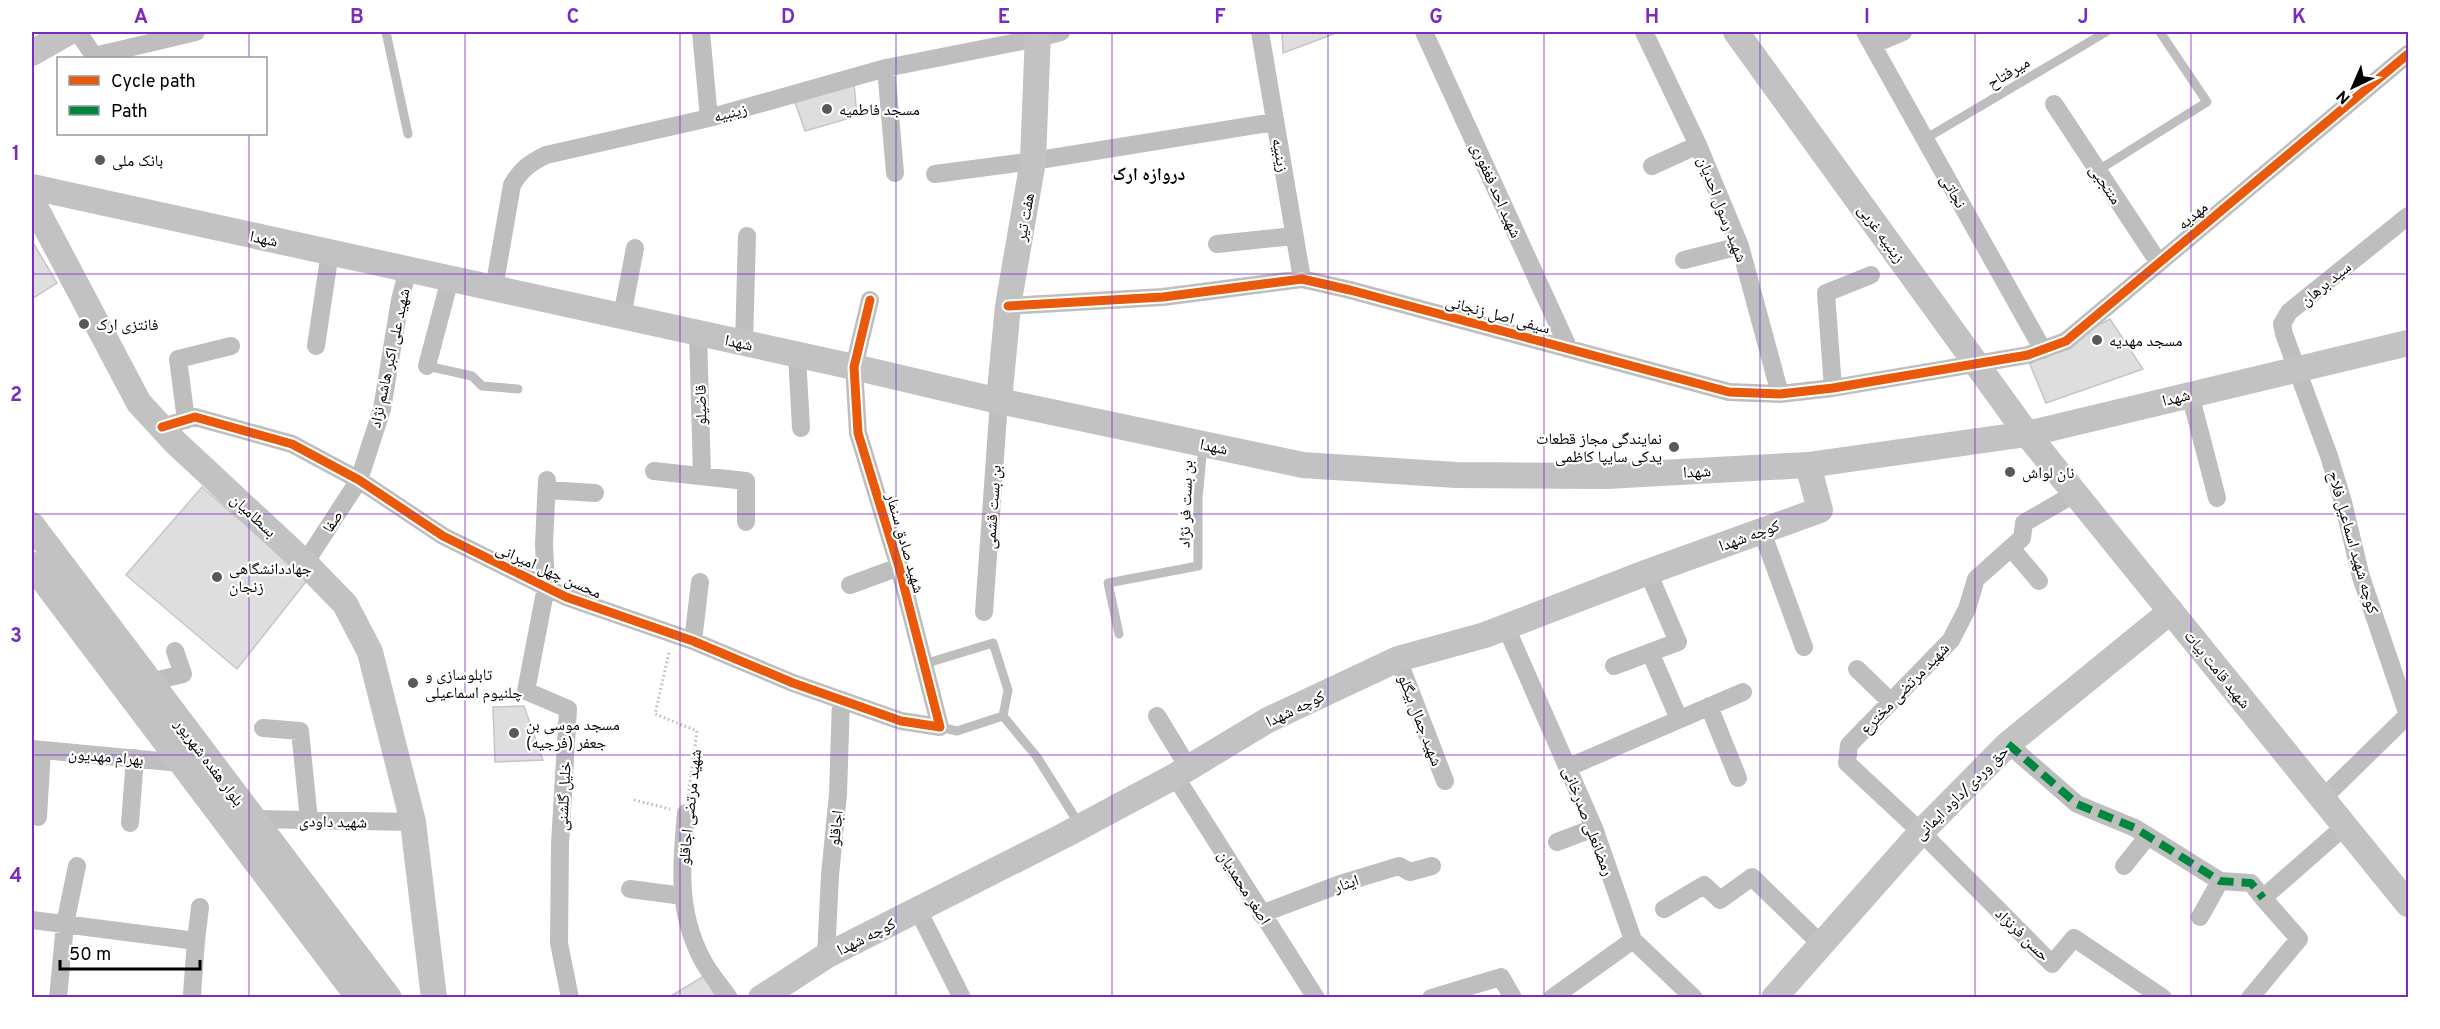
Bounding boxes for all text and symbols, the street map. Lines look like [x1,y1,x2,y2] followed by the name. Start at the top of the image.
[134,5,148,31] text: A
[350,5,364,31] text: B
[567,5,579,31] text: C
[781,5,795,31] text: D
[998,5,1010,31] text: E
[1214,5,1226,31] text: F
[1429,5,1443,31] text: G
[1645,5,1659,31] text: H
[1864,5,1870,31] text: I
[2077,5,2089,31] text: J
[2292,5,2306,31] text: K
[1984,53,2034,94] street label: میرفتاح
[57,57,267,135] legend
[2323,57,2383,117] north arrow
[111,71,196,94] text: Cycle path
[2333,85,2355,108] text: N
[712,100,750,128] street label: زینبیه
[111,101,148,124] text: Path
[839,101,920,121] place label: مسجد فاطمیه
[820,102,834,116] marker: مسجد فاطمیه
[1266,137,1292,174] street label: زینبیه
[1465,140,1525,242] street label: شهید احد فغفوری
[12,142,20,168] text: 1
[112,152,163,172] place label: بانک ملی
[93,153,107,167] marker: بانک ملی
[1692,154,1750,265] street label: شهید رسول احدیان
[2084,161,2125,209] street label: منتجبی
[1113,164,1186,187] district label: دروازه ارک
[1935,172,1970,212] street label: نجاتی
[1012,192,1040,244] street label: هفت تیر
[2174,198,2213,235] street label: مهدیه
[1852,201,1908,267] street label: زینبیه غربی
[248,227,279,253] street label: شهدا
[2297,258,2356,311] street label: سید برهان
[366,287,416,430] street label: شهید علی اکبر هاشم نژاد
[1443,292,1552,340] street label: سیفی اصل زنجانی
[96,316,159,336] place label: فانتزی ارک
[77,317,91,331] marker: فانتزی ارک
[723,331,754,357] street label: شهدا
[2109,332,2183,352] place label: مسجد مهدیه
[2090,333,2104,347] marker: مسجد مهدیه
[10,383,22,409] text: 2
[692,385,712,425] street label: قاضیلو
[2160,386,2193,412] street label: شهدا
[1536,430,1662,468] place label: نمایندگی مجاز قطعات یدکی سایپا کاظمی
[1198,435,1229,461] street label: شهدا
[1667,440,1681,454] marker: نمایندگی مجاز قطعات یدکی سایپا کاظمی
[1175,460,1199,548] street label: بن بست فر نژاد
[1683,462,1712,484] street label: شهدا
[981,464,1007,550] street label: بن بست قشمی
[2022,464,2074,484] place label: نان لواش
[2003,465,2017,479] marker: نان لواش
[2322,469,2382,617] street label: کوچه شهید اسماعیل فلاح
[225,490,280,543] street label: بسطامیان
[880,490,928,596] street label: شهید صادق سنمار
[319,507,348,537] street label: صفا
[1717,517,1783,557] street label: کوچه شهدا
[492,540,604,604] street label: محسن چهل امیرانی
[229,560,312,598] place label: جهاددانشگاهی زنجان
[210,570,224,584] marker: جهاددانشگاهی زنجان
[10,624,22,650] text: 3
[2179,627,2254,714] street label: شهید قامت بیات
[1857,639,1954,740] street label: شهید مرتضی مخترع
[425,666,522,704] place label: تابلوسازی و چلنیوم اسماعیلی
[1392,672,1446,769] street label: شهید جمال بیگلو
[406,676,420,690] marker: تابلوسازی و چلنیوم اسماعیلی
[1263,687,1329,733] street label: کوچه شهدا
[169,715,248,811] street label: بلوار هفده شهریور
[526,716,620,754] place label: مسجد موسی بن جعفر (فرجیه)
[507,726,521,740] marker: مسجد موسی بن جعفر (فرجیه)
[1911,742,2014,845] street label: حق وردی/داود ایمانی
[67,745,144,771] street label: بهرام مهدیون
[675,748,707,866] street label: شهید مرتضی اجاقلو
[553,761,577,832] street label: خلیل گلشنی
[1557,764,1617,879] street label: رمضانعلی صدرخانی
[825,809,849,847] street label: اجاقلو
[299,812,367,834] street label: شهید داودی
[1212,847,1274,929] street label: اصغر محمدیان
[10,864,22,890] text: 4
[1330,871,1362,899] street label: ایثار
[1990,904,2053,966] street label: حسن فرنژاد
[834,914,900,961] street label: کوچه شهدا
[60,933,200,971] scale bar
[69,944,111,967] text: 50 m

